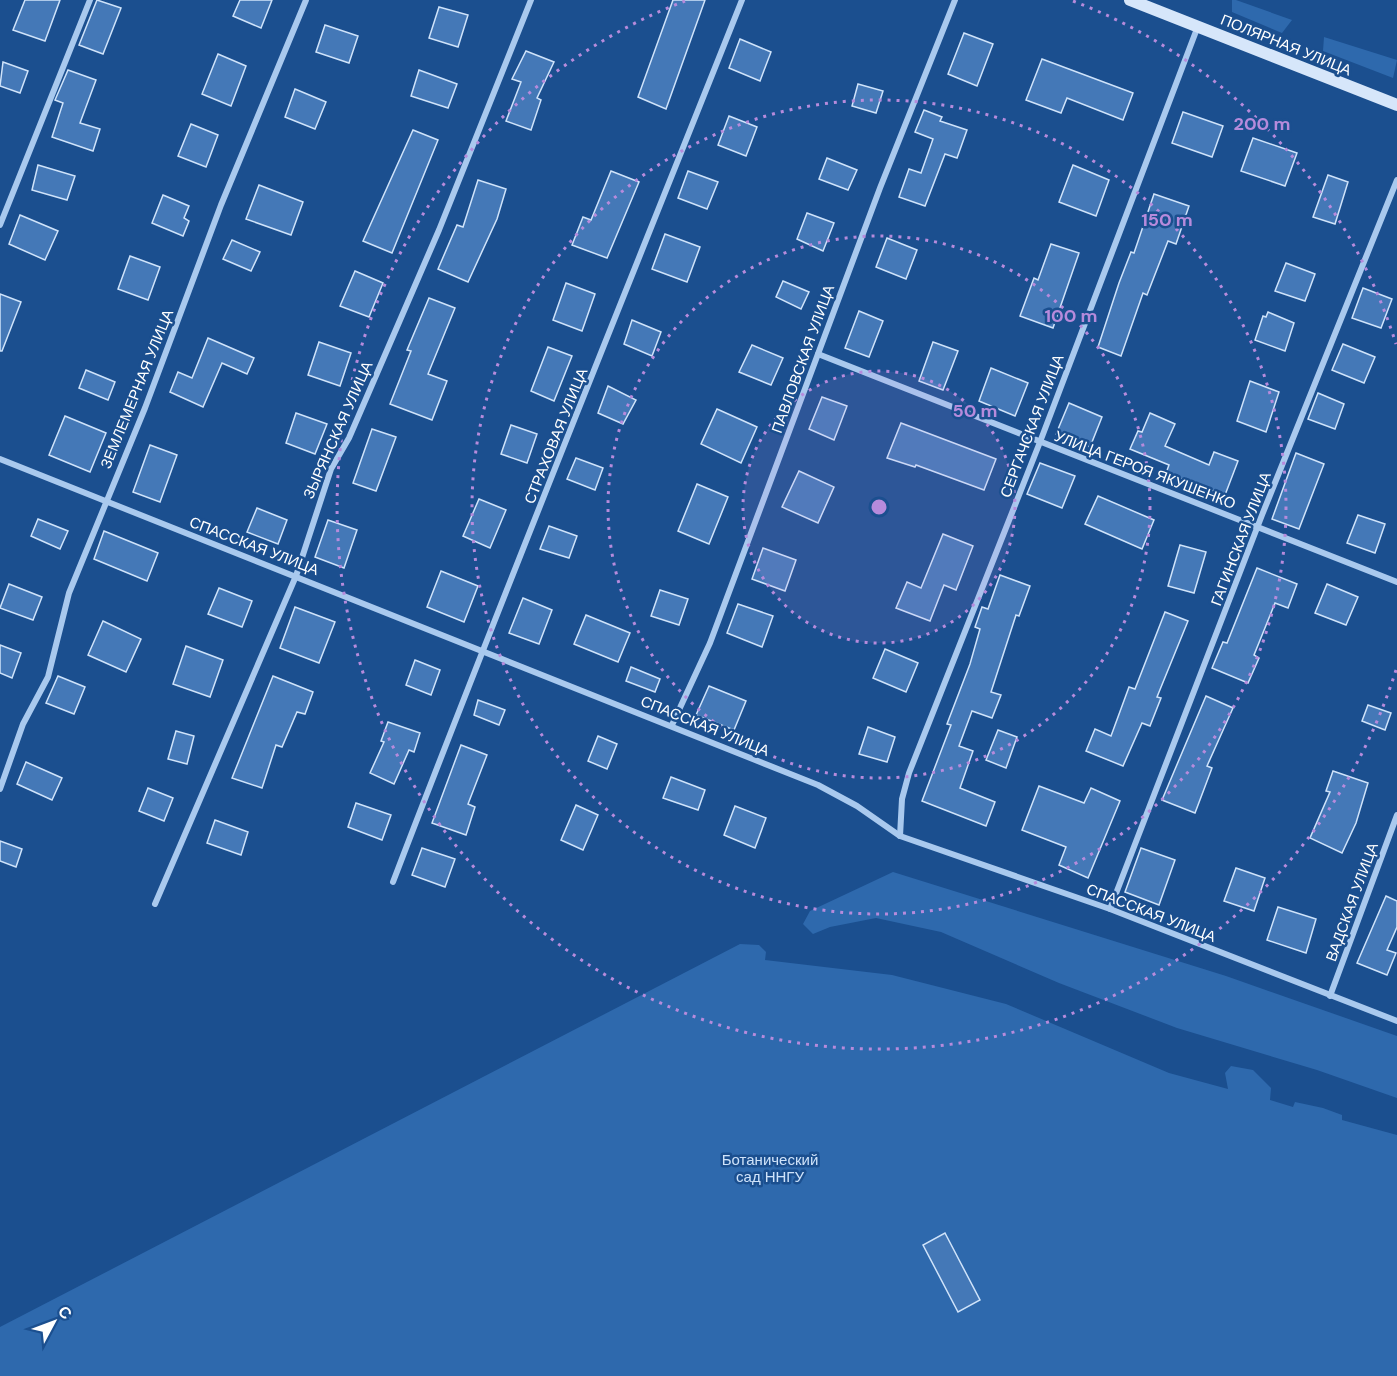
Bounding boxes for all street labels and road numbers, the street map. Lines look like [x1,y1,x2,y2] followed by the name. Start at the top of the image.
[1218,10,1354,80] street label: ПОЛЯРНАЯ УЛИЦА
[767,282,839,436] street label: ПАВЛОВСКАЯ УЛИЦА
[96,306,178,472] street label: ЗЕМЛЕМЕРНАЯ УЛИЦА
[995,351,1069,501] street label: СЕРГАЧСКАЯ УЛИЦА
[299,358,377,502] street label: ЗЫРЯНСКАЯ УЛИЦА
[520,365,592,507] street label: СТРАХОВАЯ УЛИЦА
[1051,426,1239,514] street label: УЛИЦА ГЕРОЯ ЯКУШЕНКО
[1206,469,1276,609] street label: ГАГИНСКАЯ УЛИЦА
[186,512,322,580] street label: СПАССКАЯ УЛИЦА
[638,691,772,761] street label: СПАССКАЯ УЛИЦА
[1321,840,1383,964] street label: ВАДСКАЯ УЛИЦА
[1083,879,1219,947] street label: СПАССКАЯ УЛИЦА

